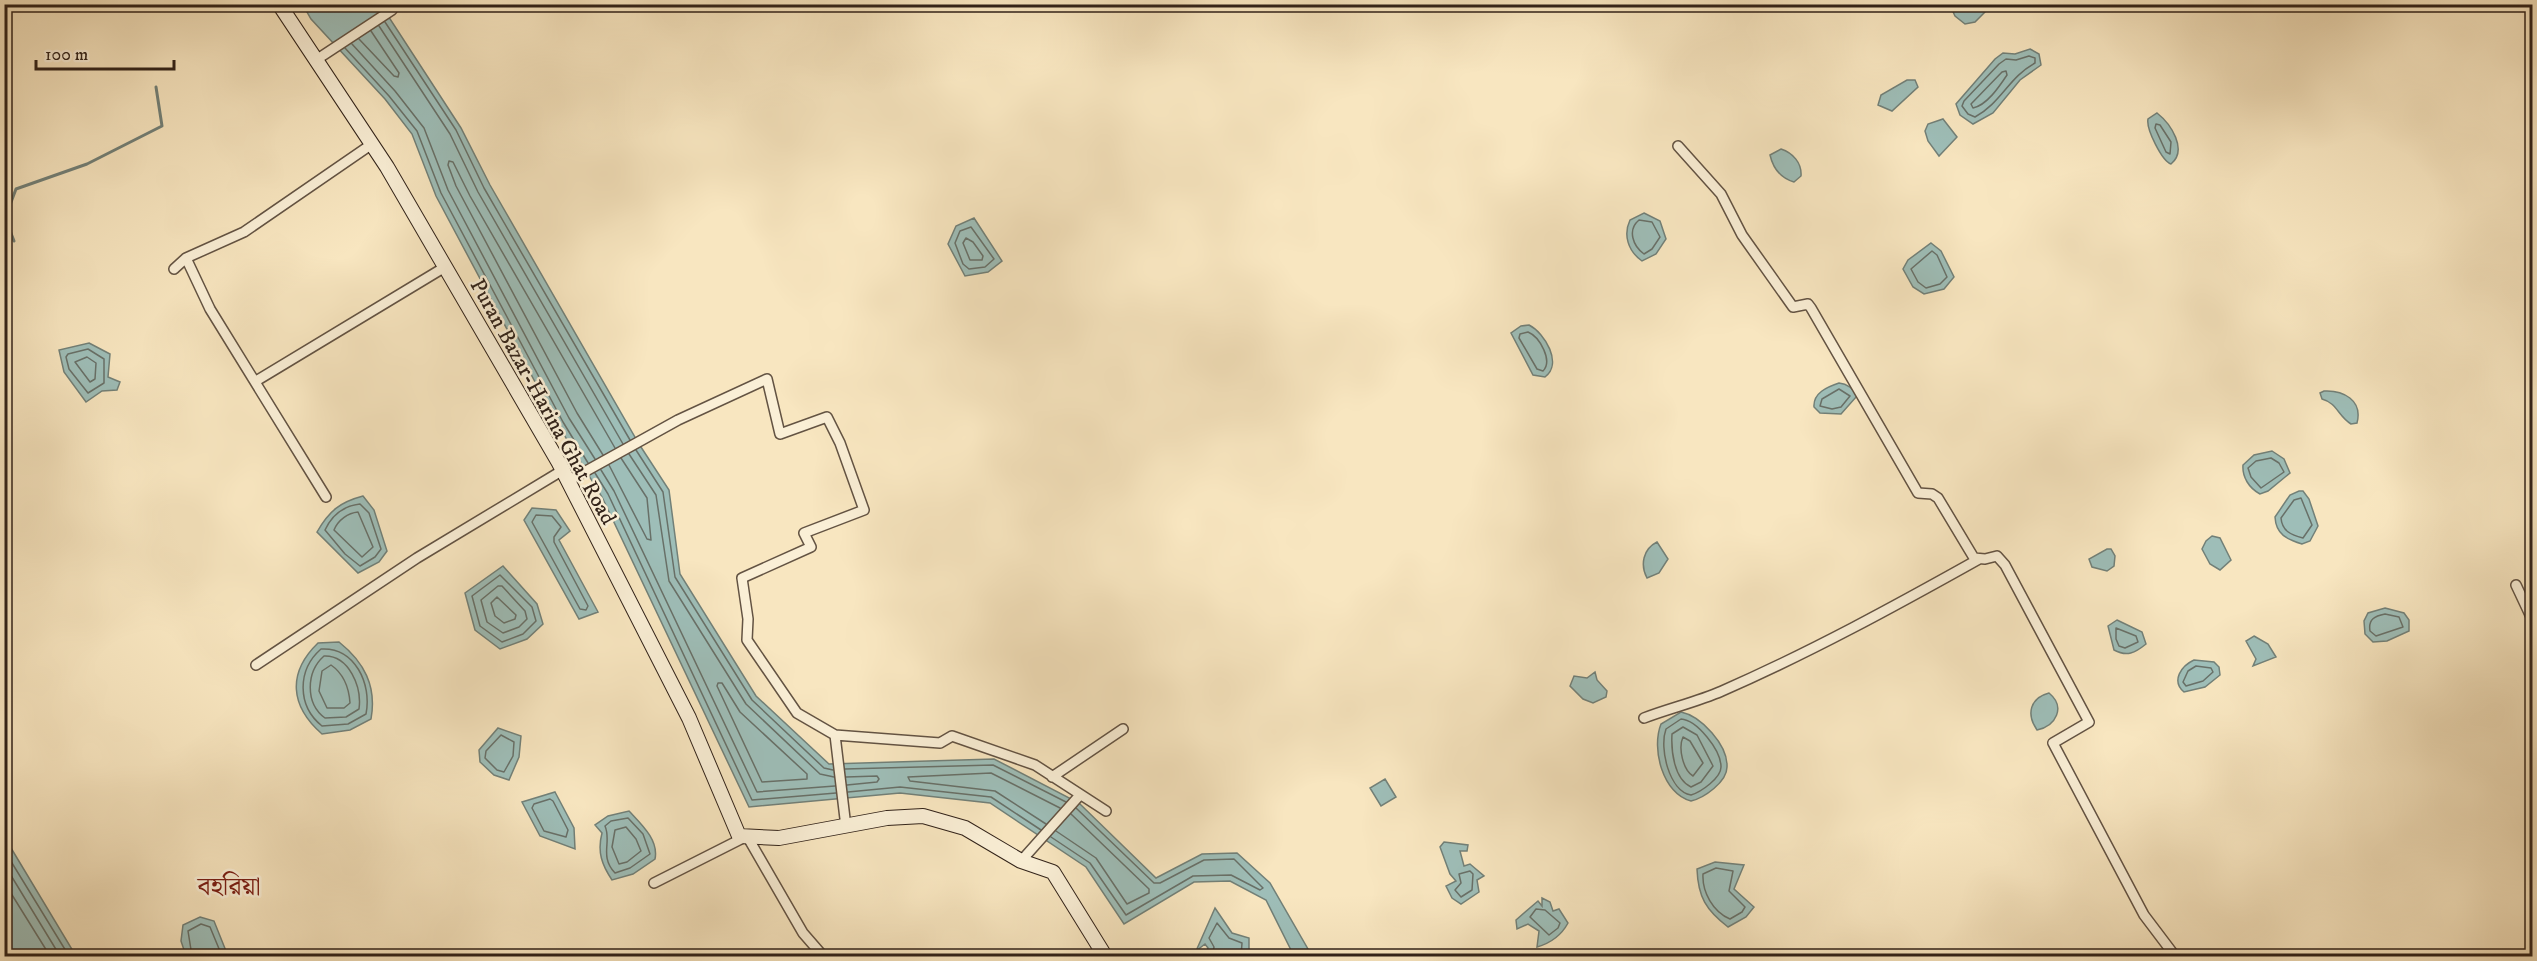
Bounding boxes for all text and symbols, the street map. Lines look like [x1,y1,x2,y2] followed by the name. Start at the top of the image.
[36,33,174,71] scale bar
[45,44,88,66] text: 100 m
[464,274,622,530] street label: Puran Bazar-Harina Ghat Road
[196,871,261,904] district label: বহরিয়া

